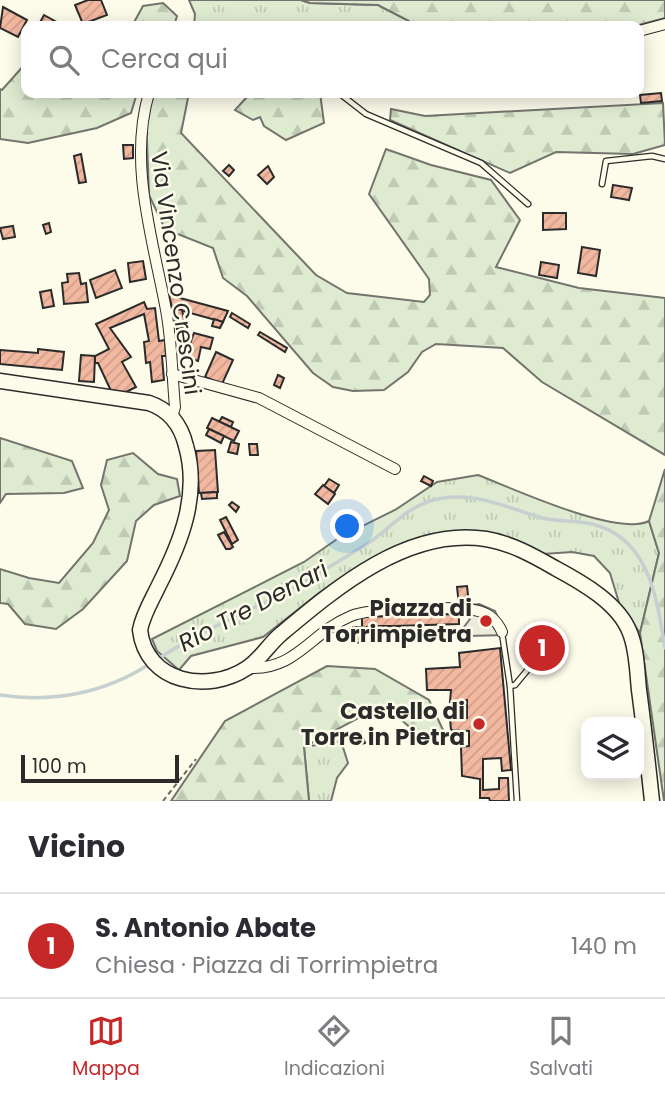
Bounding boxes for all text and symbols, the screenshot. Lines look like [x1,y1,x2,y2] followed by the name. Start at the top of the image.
[21,21,644,98] search box
[45,41,83,79] icon: search
[101,41,228,77] text: Cerca qui
[143,149,209,397] street label: Via Vincenzo Crescini
[330,509,364,543] your location
[172,552,335,659] water label: Rio Tre Denari
[322,592,472,650] place label: Piazza di Torrimpietra
[478,613,494,629] marker: Piazza di Torrimpietra
[519,622,565,674] pin: 1
[301,695,465,753] place label: Castello di Torre in Pietra
[471,716,487,732] marker: Castello di Torre in Pietra
[581,717,644,780] map controls
[581,717,644,780] button: layers
[21,752,178,784] scale bar
[32,753,87,780] text: 100 m
[28,825,125,868] text: Vicino
[95,910,316,946] text: S. Antonio Abate
[47,930,55,962] text: 1
[571,930,637,962] text: 140 m
[95,949,438,981] text: Chiesa · Piazza di Torrimpietra
[72,1012,140,1083] tab: Mappa
[284,1012,385,1083] tab: Indicazioni
[529,1012,593,1083] tab: Salvati

